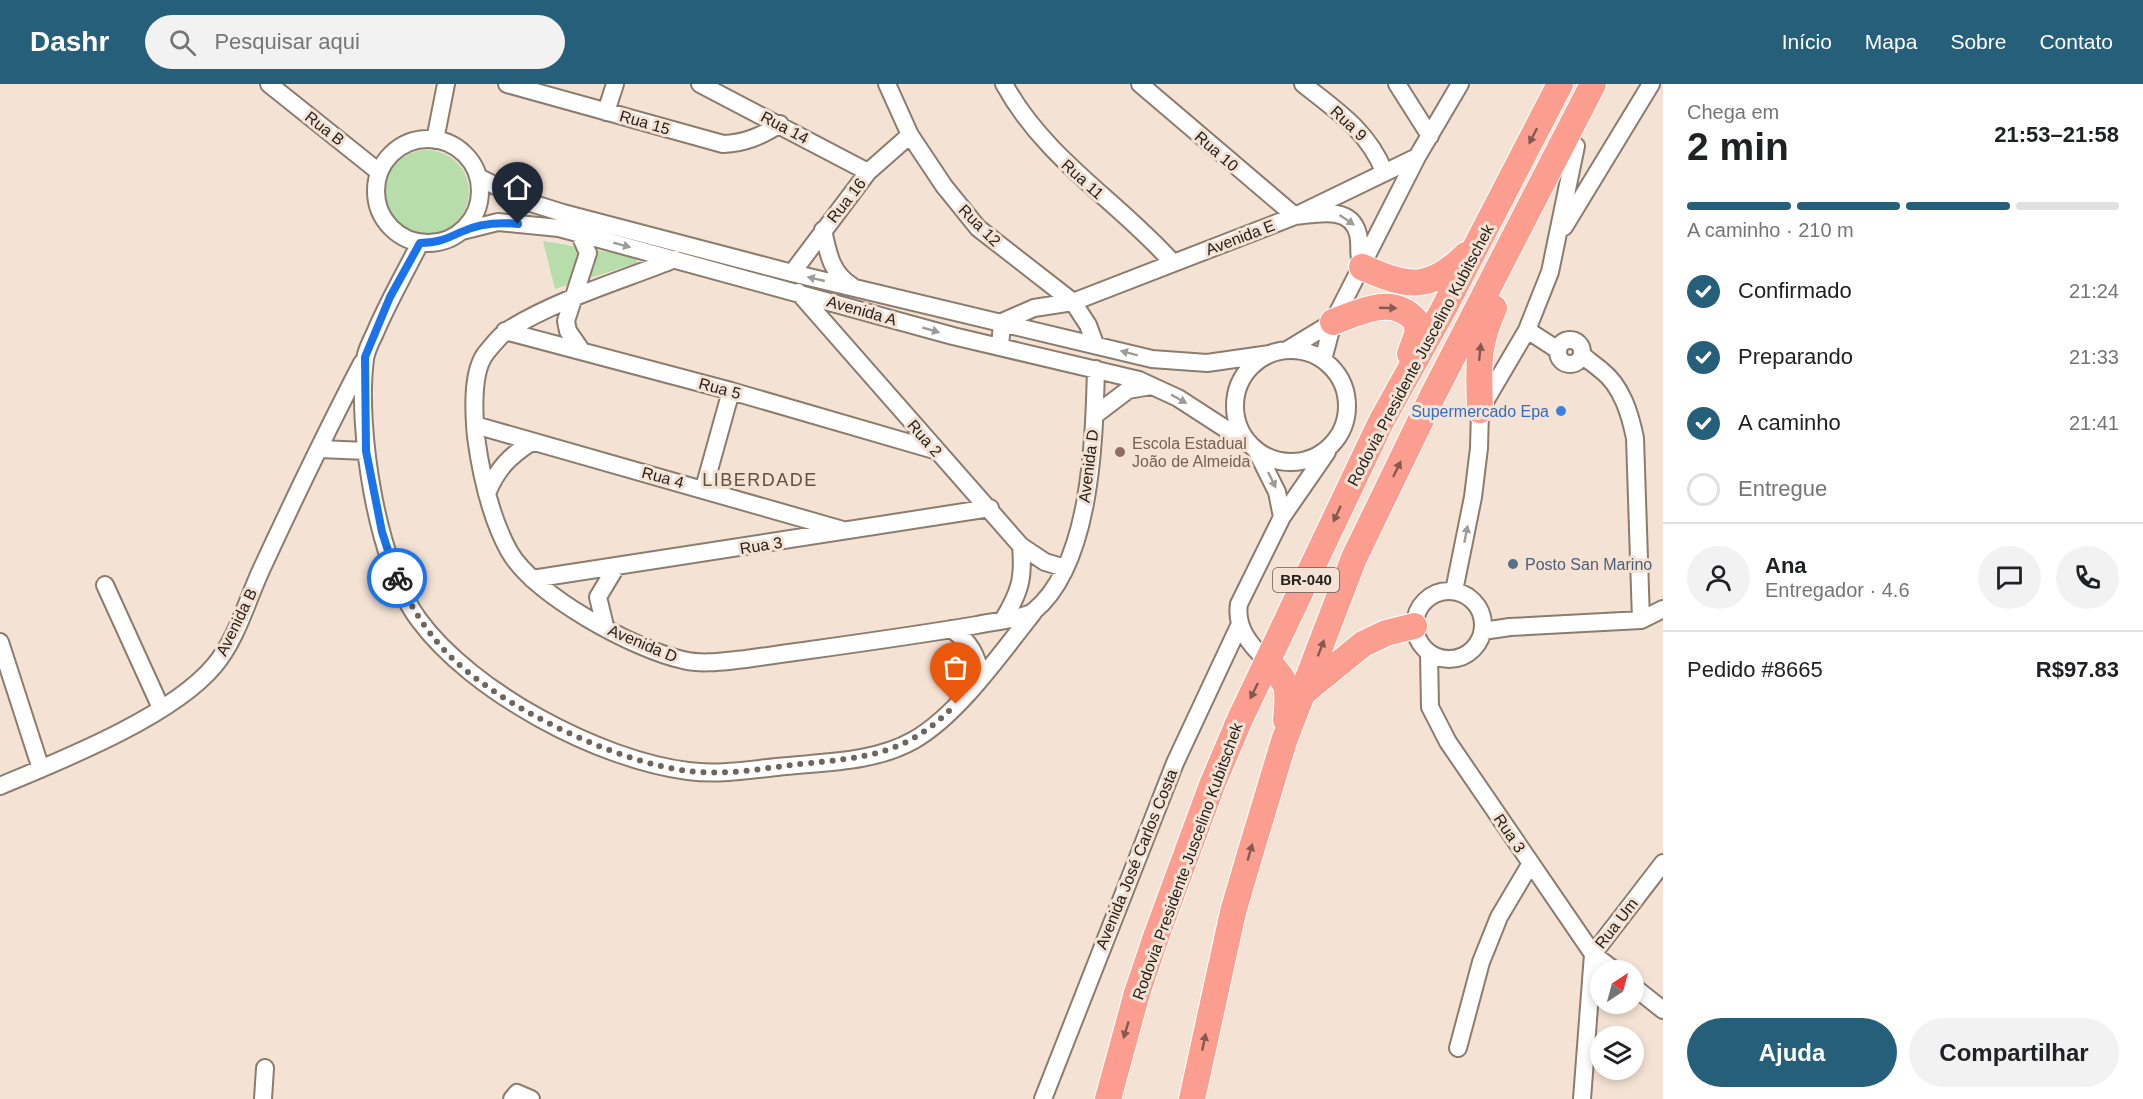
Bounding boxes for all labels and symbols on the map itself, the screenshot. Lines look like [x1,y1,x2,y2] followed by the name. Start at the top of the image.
[1327,103,1370,144] street label: Rua 9
[618,107,672,138] street label: Rua 15
[302,108,347,149] street label: Rua B
[758,108,812,147] street label: Rua 14
[1192,128,1242,175] street label: Rua 10
[1528,128,1538,145] one-way arrow
[1058,156,1107,203] street label: Rua 11
[492,162,543,224] pin
[824,175,869,226] street label: Rua 16
[955,201,1004,250] street label: Rua 12
[1338,214,1355,225] one-way arrow
[1203,217,1277,258] street label: Avenida E
[1344,221,1497,489] street label: Rodovia Presidente Juscelino Kubitschek
[613,240,631,250] one-way arrow
[807,274,825,284] one-way arrow
[825,292,899,329] street label: Avenida A
[1379,303,1398,312] one-way arrow
[922,326,940,335] one-way arrow
[1475,342,1485,361] one-way arrow
[1119,348,1137,357] one-way arrow
[697,375,743,402] street label: Rua 5
[1171,394,1188,404] one-way arrow
[1411,403,1549,420] place label: Supermercado Epa
[1554,404,1568,418] marker: Supermercado Epa
[904,417,945,460] street label: Rua 2
[1076,429,1101,504] street label: Avenida D
[1132,435,1250,470] place label: Escola Estadual João de Almeida
[1113,445,1127,459] marker: Escola Estadual João de Almeida
[1391,460,1401,478] one-way arrow
[640,464,686,491] street label: Rua 4
[702,470,818,490] district label: LIBERDADE
[1267,472,1276,489] one-way arrow
[1333,506,1342,523] one-way arrow
[1461,525,1471,543] one-way arrow
[739,534,784,557] street label: Rua 3
[367,548,427,608] courier
[1525,556,1652,573] place label: Posto San Marino
[1506,557,1520,571] marker: Posto San Marino
[1273,568,1339,592] road number: BR-040
[213,586,260,659] street label: Avenida B
[606,621,680,666] street label: Avenida D
[1316,639,1326,657] one-way arrow
[930,642,981,704] pin
[1249,682,1258,699] one-way arrow
[1129,719,1246,1002] street label: Rodovia Presidente Juscelino Kubitschek
[1092,767,1180,952] street label: Avenida José Carlos Costa
[1491,811,1529,856] street label: Rua 3
[1246,843,1255,861] one-way arrow
[1592,895,1641,952] street label: Rua Um
[1590,960,1644,1014] north arrow
[1121,1021,1130,1039] one-way arrow
[1200,1032,1209,1051] one-way arrow

